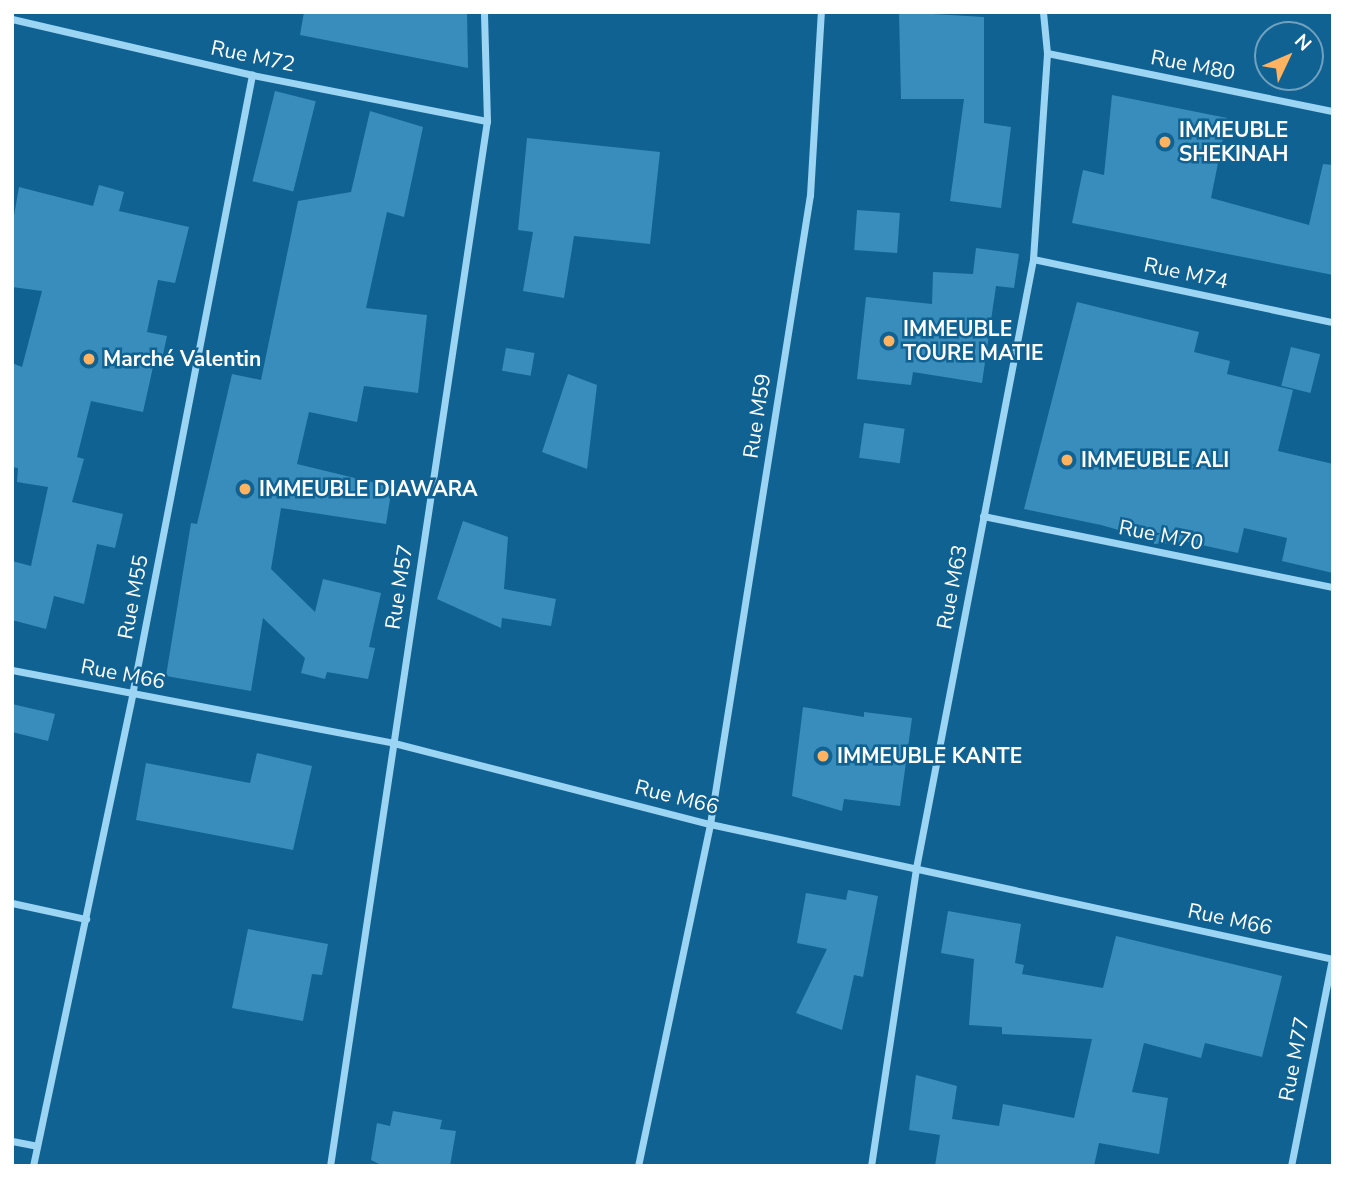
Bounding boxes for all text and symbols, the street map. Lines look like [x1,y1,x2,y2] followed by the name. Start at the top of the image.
[1254,21,1324,91] north arrow
[1288,29,1317,57] text: N
[209,35,297,77] street label: Rue M72
[1149,44,1237,86] street label: Rue M80
[1179,117,1288,167] place label: IMMEUBLE SHEKINAH
[1157,134,1173,150] marker: IMMEUBLE SHEKINAH
[1142,252,1230,294] street label: Rue M74
[903,316,1043,366] place label: IMMEUBLE TOURE MATIE
[881,333,897,349] marker: IMMEUBLE TOURE MATIE
[103,346,261,372] place label: Marché Valentin
[81,351,97,367] marker: Marché Valentin
[738,372,776,460] street label: Rue M59
[1081,447,1229,473] place label: IMMEUBLE ALI
[1059,452,1075,468] marker: IMMEUBLE ALI
[259,476,478,502] place label: IMMEUBLE DIAWARA
[237,481,253,497] marker: IMMEUBLE DIAWARA
[1117,514,1205,556] street label: Rue M70
[380,543,418,631] street label: Rue M57
[931,543,973,631] street label: Rue M63
[112,553,154,641] street label: Rue M55
[79,653,167,695] street label: Rue M66
[837,743,1022,769] place label: IMMEUBLE KANTE
[815,748,831,764] marker: IMMEUBLE KANTE
[632,774,722,820] street label: Rue M66
[1186,898,1274,940] street label: Rue M66
[1273,1015,1315,1103] street label: Rue M77

